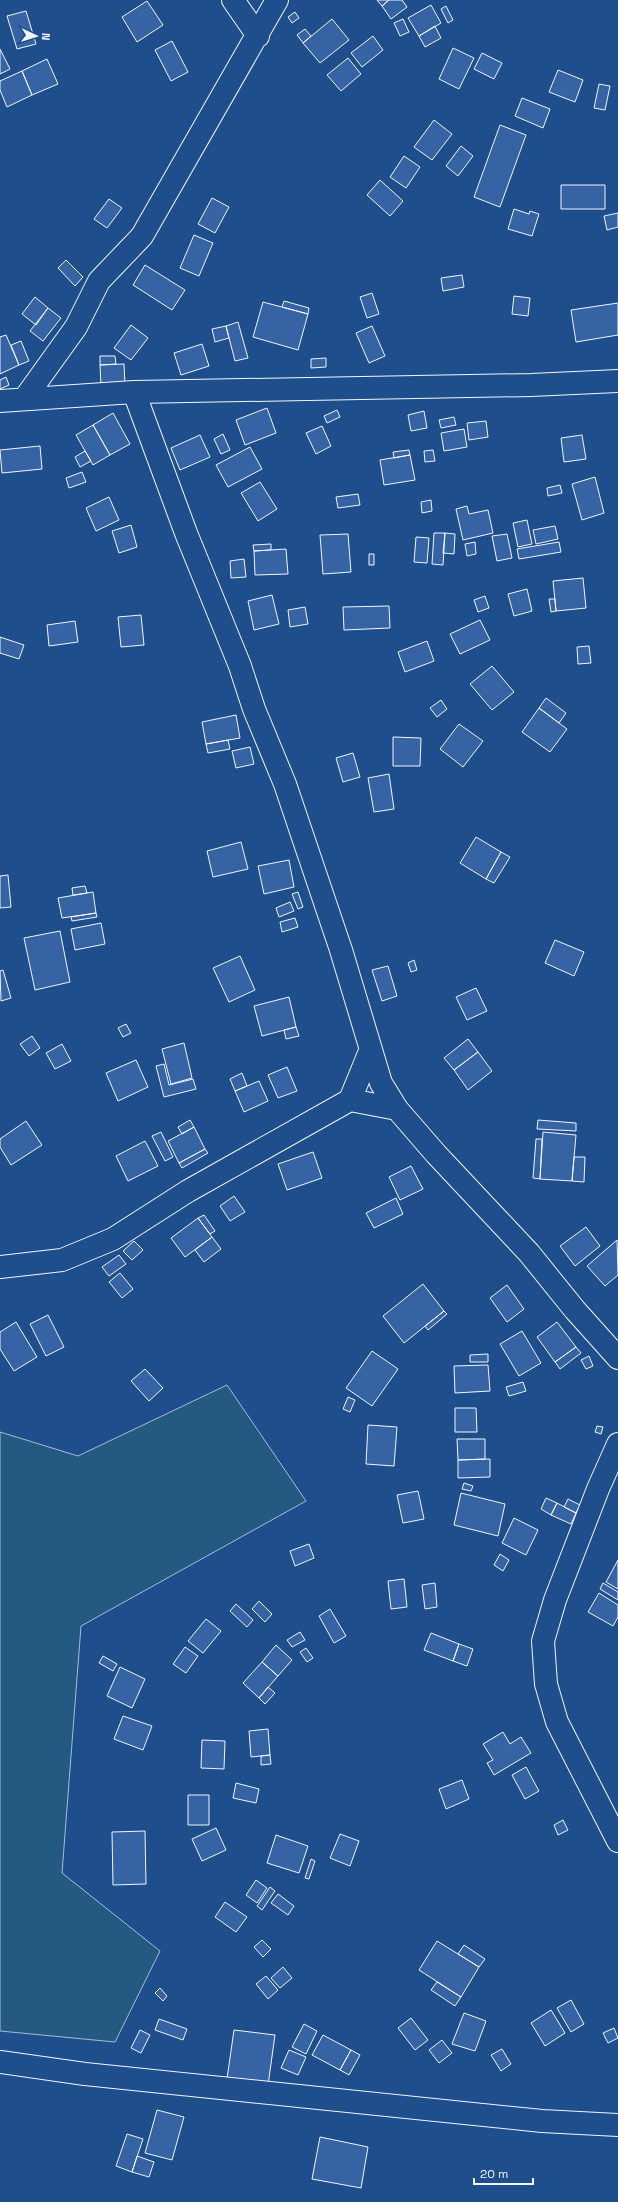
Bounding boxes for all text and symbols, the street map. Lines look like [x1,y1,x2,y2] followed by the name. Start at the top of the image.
[16,16,56,56] north arrow
[39,33,53,41] text: N
[474,2160,533,2186] scale bar
[480,2166,508,2182] text: 20 m

